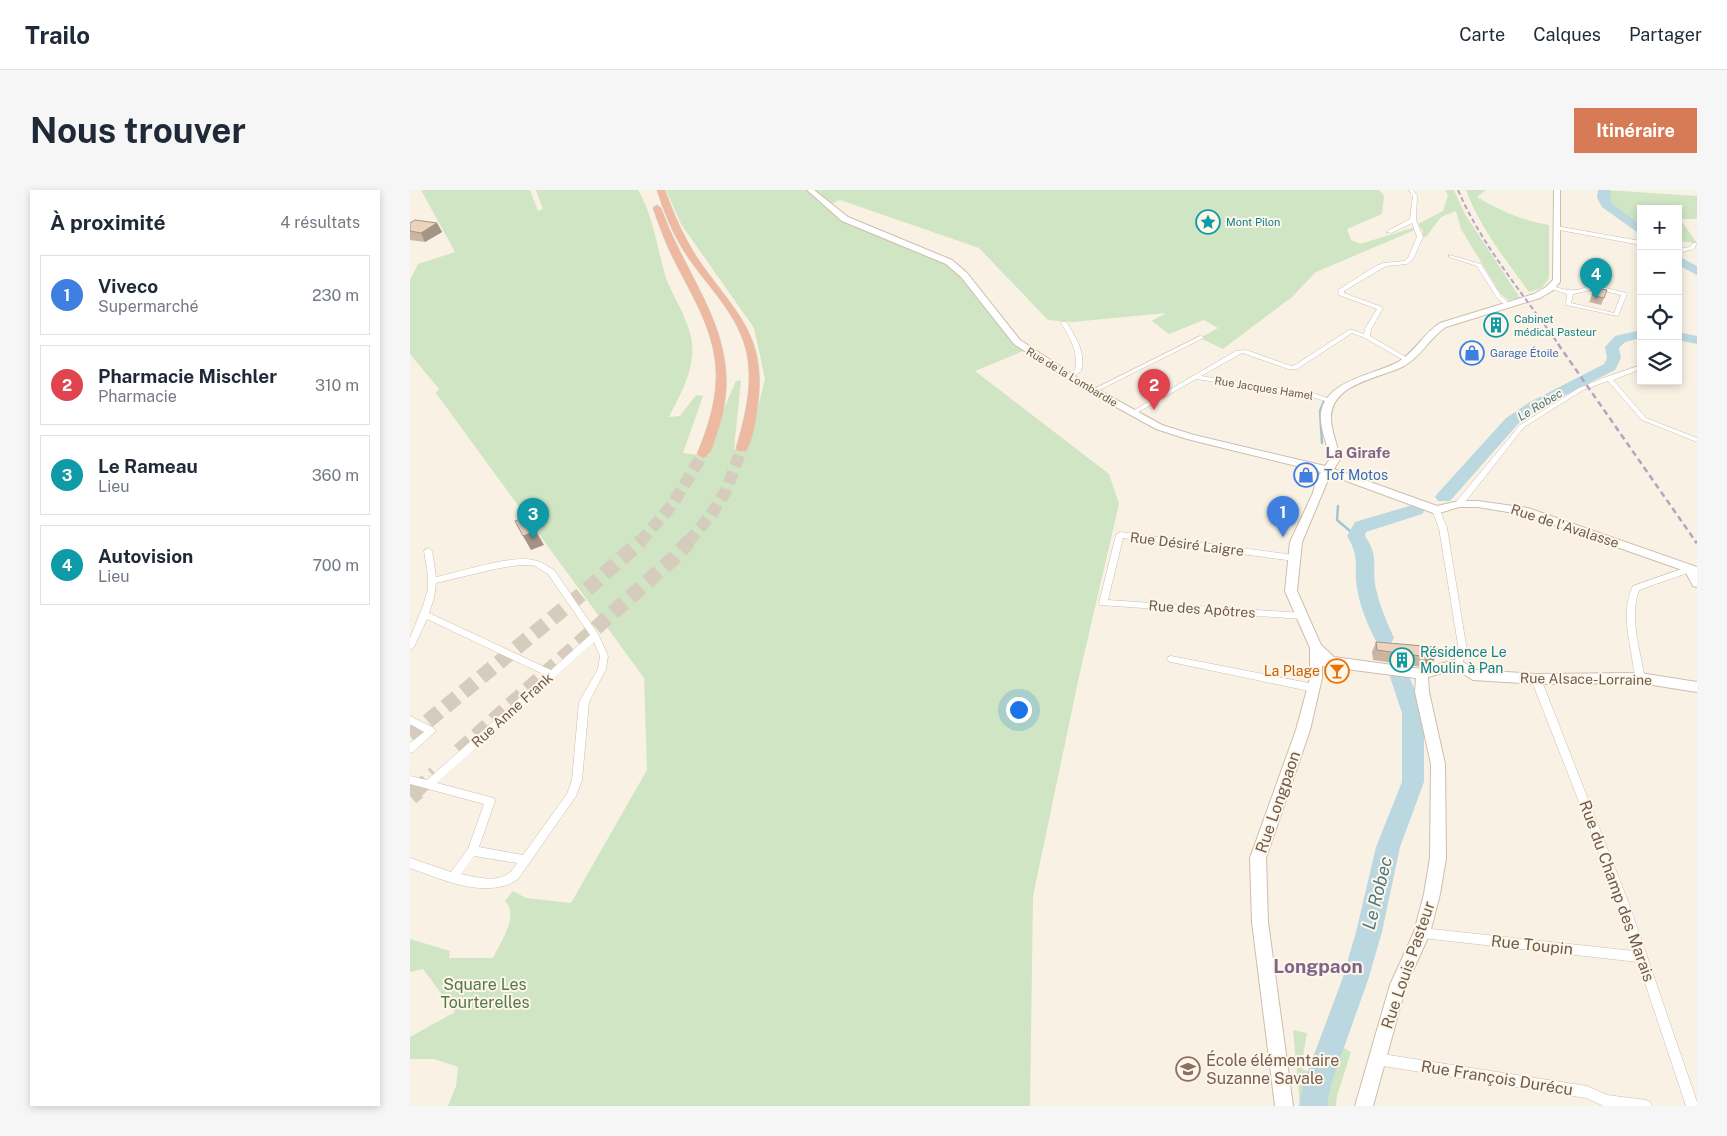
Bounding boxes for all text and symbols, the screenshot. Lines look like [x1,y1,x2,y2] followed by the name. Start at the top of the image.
[25,21,90,49] text: Trailo
[1459,24,1505,45] text: Carte
[1533,24,1601,45] text: Calques
[1629,24,1702,45] text: Partager
[1574,108,1697,153] button: Itinéraire
[30,110,246,151] text: Nous trouver
[1637,205,1682,385] map controls
[1637,205,1682,250] button: +
[1195,209,1221,235] place icon: Mont Pilon
[50,210,166,235] text: À proximité
[280,213,360,232] text: 4 résultats
[1226,216,1280,228] place label: Mont Pilon
[1637,250,1682,295] button: −
[1580,258,1612,299] pin: 4
[98,275,158,297] text: Viveco
[64,286,70,305] text: 1
[312,286,359,305] text: 230 m
[1637,295,1682,340] button: locate
[98,297,199,316] text: Supermarché
[1483,312,1509,338] building icon: Cabinet médical Pasteur
[1514,313,1597,338] place label: Cabinet médical Pasteur
[1459,340,1485,366] shop icon: Garage Étoile
[1637,340,1682,385] button: layers
[1024,345,1120,409] street label: Rue de la Lombardie
[1490,346,1559,359] place label: Garage Étoile
[98,365,277,387] text: Pharmacie Mischler
[1138,369,1170,410] pin: 2
[1214,374,1314,402] street label: Rue Jacques Hamel
[62,376,72,395] text: 2
[315,376,359,395] text: 310 m
[1515,386,1565,424] water label: Le Robec
[98,387,177,406] text: Pharmacie
[1326,444,1390,461] district label: La Girafe
[98,455,198,477] text: Le Rameau
[1293,462,1319,488] shop icon: Tof Motos
[62,466,72,485] text: 3
[312,466,359,485] text: 360 m
[1324,467,1388,483] place label: Tof Motos
[98,477,130,496] text: Lieu
[1267,496,1299,537] pin: 1
[517,498,549,539] pin: 3
[1509,501,1621,551] street label: Rue de l'Avalasse
[1129,529,1245,559] street label: Rue Désiré Laigre
[98,545,193,567] text: Autovision
[62,556,72,575] text: 4
[313,556,359,575] text: 700 m
[98,567,130,586] text: Lieu
[1148,597,1256,621] street label: Rue des Apôtres
[1420,644,1507,676] place label: Résidence Le Moulin à Pan
[1389,647,1415,673] building icon: Résidence Le Moulin à Pan
[1324,658,1350,684] bar icon: La Plage
[1264,663,1320,679] place label: La Plage
[468,669,556,750] street label: Rue Anne Frank
[1520,670,1652,688] street label: Rue Alsace-Lorraine
[1006,697,1032,723] your location
[1252,749,1304,855] street label: Rue Longpaon
[1575,798,1659,984] street label: Rue du Champ des Marais
[1358,854,1396,932] water label: Le Robec
[1377,899,1439,1031] street label: Rue Louis Pasteur
[1490,931,1574,959] street label: Rue Toupin
[1273,955,1363,977] district label: Longpaon
[440,975,530,1012] park label: Square Les Tourterelles
[1206,1050,1339,1088] place label: École élémentaire Suzanne Savale
[1175,1056,1201,1082] school or university icon: École élémentaire Suzanne Savale
[1420,1057,1574,1099] street label: Rue François Durécu

